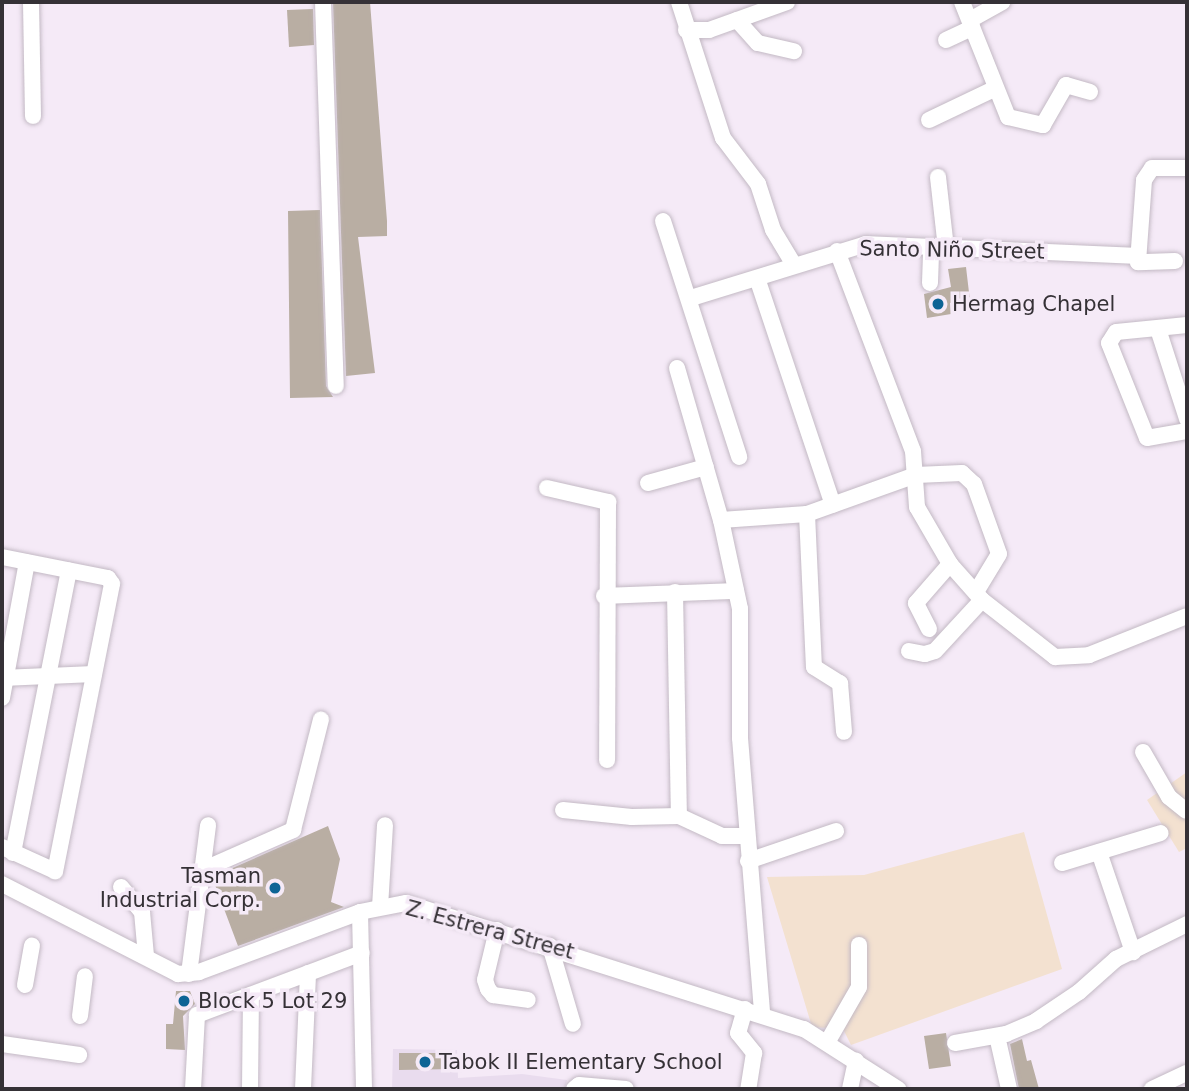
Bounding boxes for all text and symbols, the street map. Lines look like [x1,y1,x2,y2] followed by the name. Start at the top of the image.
[859,236,1045,264] street label: Santo Niño Street
[952,291,1115,317] place label: Hermag Chapel
[930,296,946,312] marker: Hermag Chapel
[100,863,261,913] place label: Tasman Industrial Corp.
[267,880,283,896] marker: Tasman Industrial Corp.
[403,895,577,965] street label: Z. Estrera Street
[198,988,347,1014] place label: Block 5 Lot 29
[176,993,192,1009] marker: Block 5 Lot 29
[439,1049,723,1075] place label: Tabok II Elementary School
[417,1054,433,1070] marker: Tabok II Elementary School

